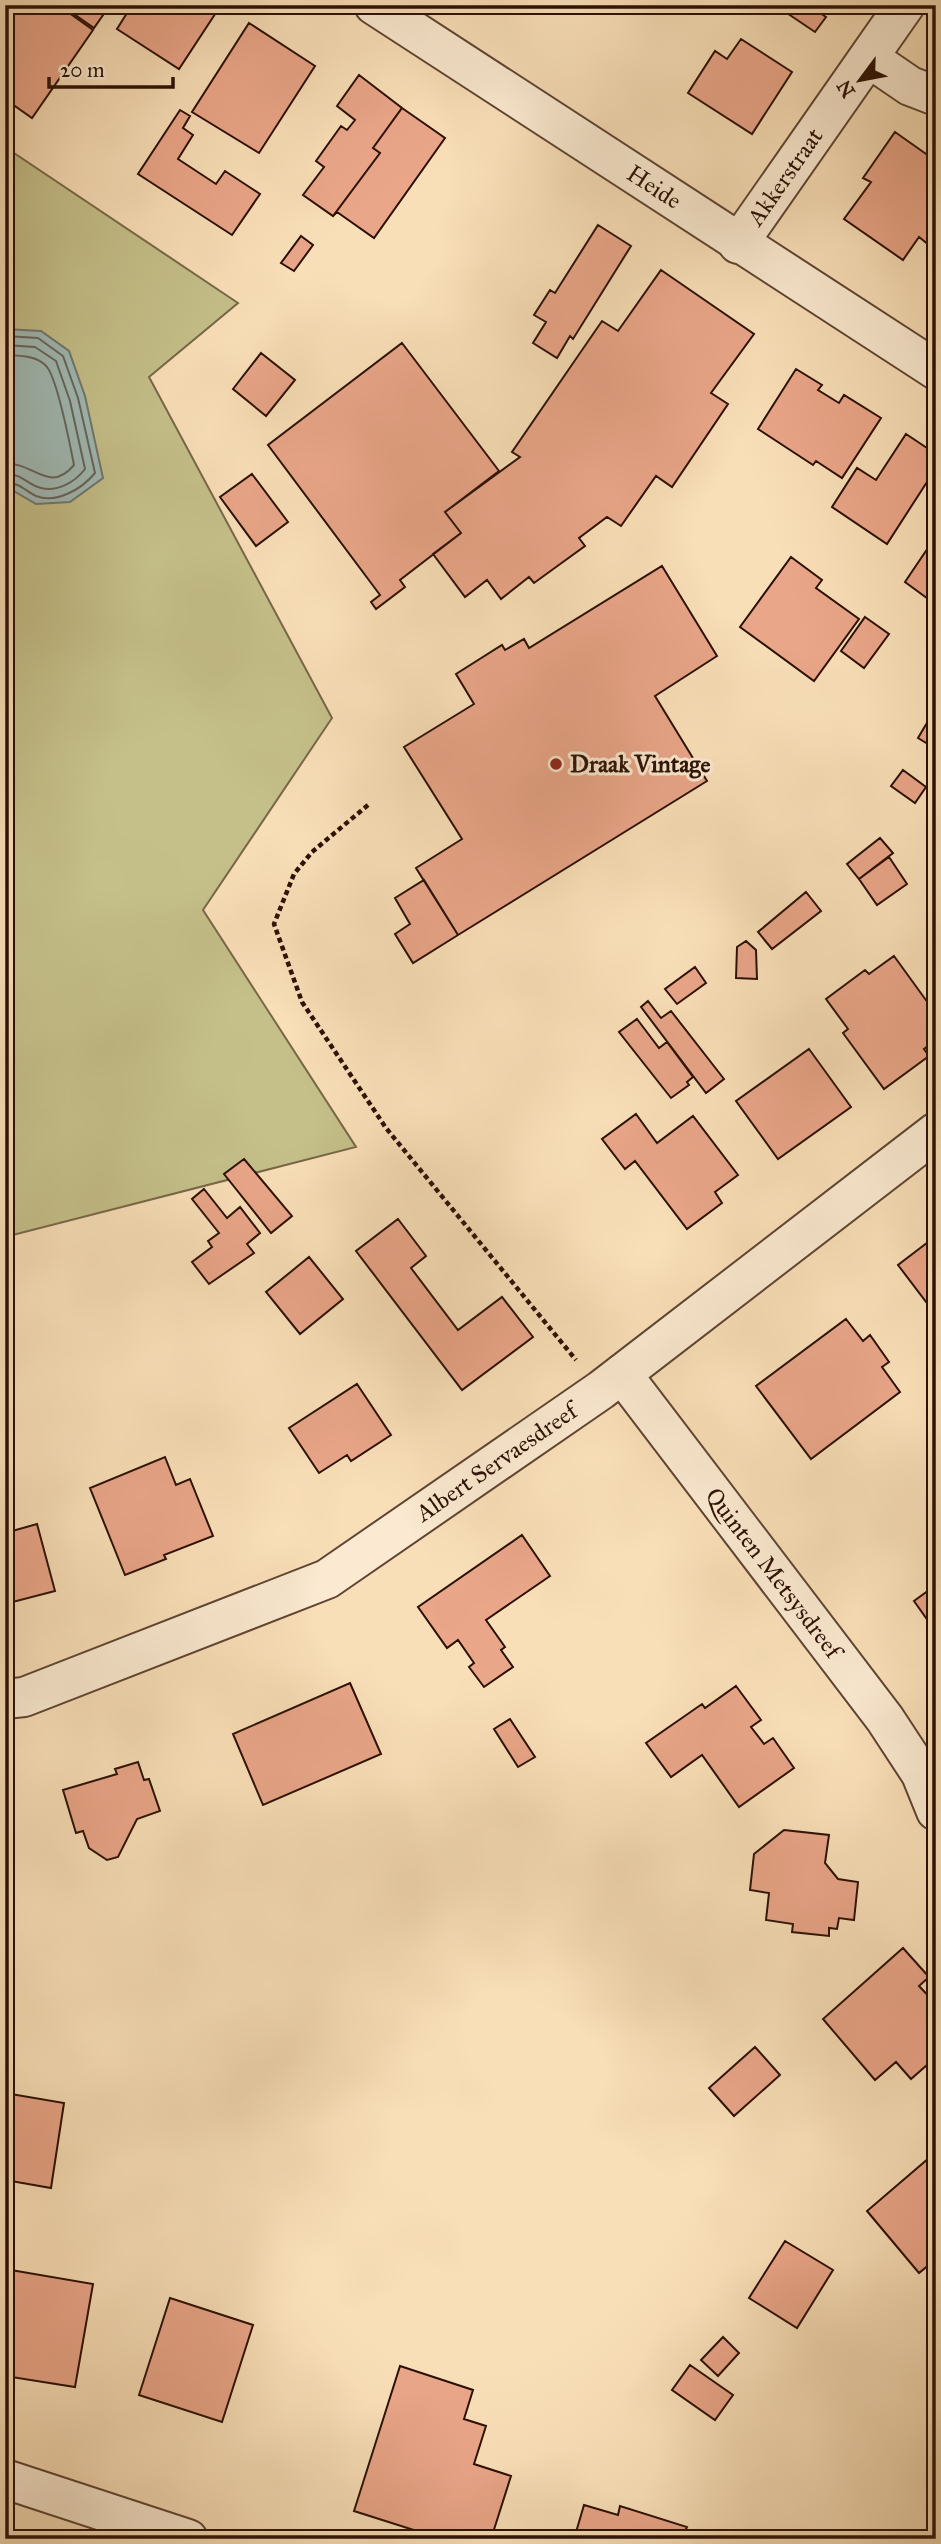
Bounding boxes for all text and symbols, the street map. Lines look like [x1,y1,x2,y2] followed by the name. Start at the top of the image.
[49,46,173,90] scale bar
[825,46,895,116] north arrow
[60,57,105,83] text: 20 m
[832,76,860,102] text: N
[740,122,830,232] street label: Akkerstraat
[621,158,687,216] street label: Heide
[570,749,711,779] place label: Draak Vintage
[548,756,564,772] marker: Draak Vintage
[409,1394,586,1529] street label: Albert Servaesdreef
[699,1482,851,1667] street label: Quinten Metsysdreef

